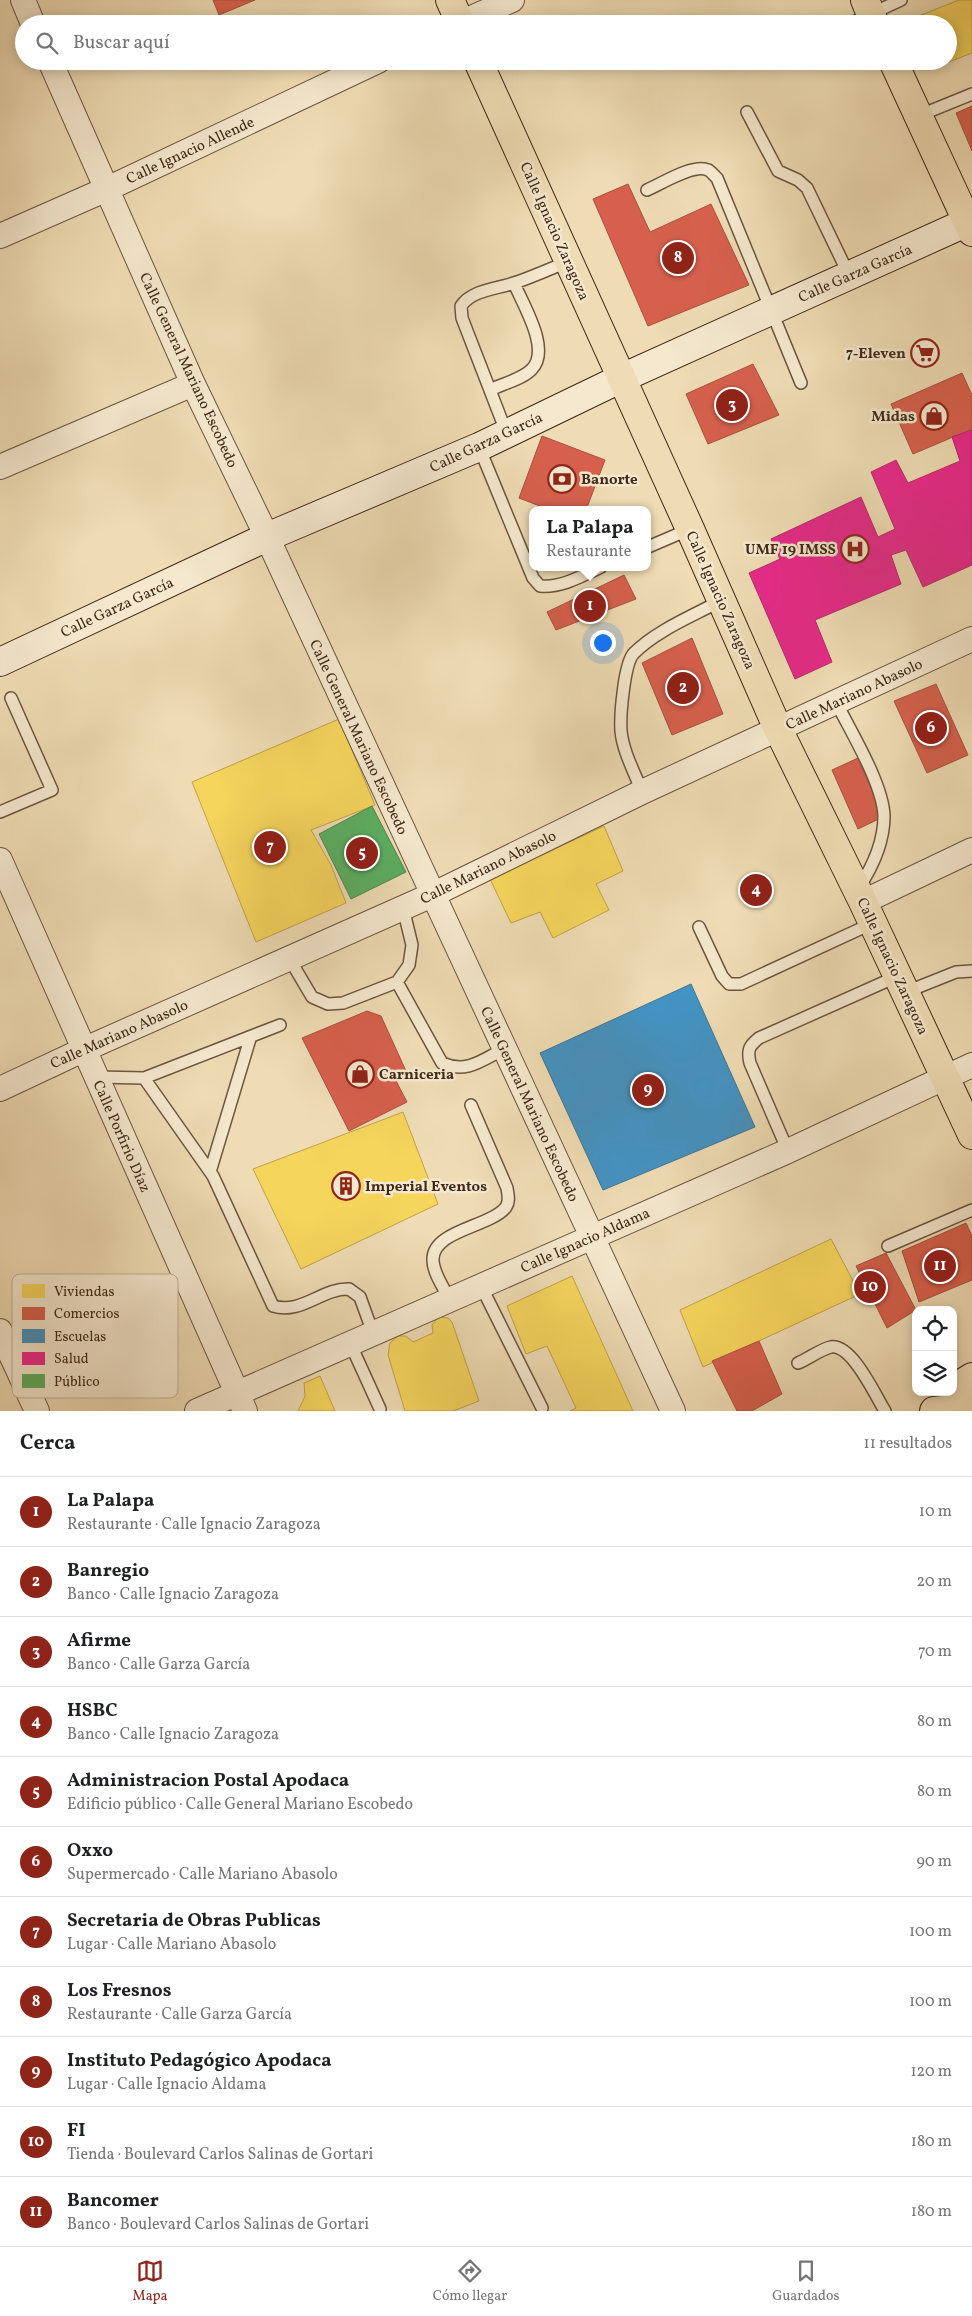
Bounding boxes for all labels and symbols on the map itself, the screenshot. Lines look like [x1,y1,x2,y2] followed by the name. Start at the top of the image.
[123,112,258,190] street label: Calle Ignacio Allende
[514,159,594,304] street label: Calle Ignacio Zaragoza
[662,239,694,277] pin: 8
[795,240,916,309] street label: Calle Garza García
[133,270,242,472] street label: Calle General Mariano Escobedo
[910,338,940,368] supermarket icon: 7-Eleven
[846,344,906,365] place label: 7-Eleven
[716,386,748,424] pin: 3
[919,401,949,431] shop icon: Midas
[871,407,915,428] place label: Midas
[427,408,547,479] street label: Calle Garza García
[547,464,577,494] bank icon: Banorte
[581,470,638,491] place label: Banorte
[680,528,760,673] street label: Calle Ignacio Zaragoza
[840,534,870,564] hospital icon: UMF 19 IMSS
[745,540,836,561] place label: UMF 19 IMSS
[58,573,178,644] street label: Calle Garza García
[574,587,606,625] pin: 1
[590,630,616,656] your location
[303,637,412,839] street label: Calle General Mariano Escobedo
[783,654,927,736] street label: Calle Mariano Abasolo
[667,669,699,707] pin: 2
[915,709,947,747] pin: 6
[417,826,560,910] street label: Calle Mariano Abasolo
[254,828,286,866] pin: 7
[346,834,378,872] pin: 5
[740,871,772,909] pin: 4
[851,895,933,1039] street label: Calle Ignacio Zaragoza
[47,995,192,1075] street label: Calle Mariano Abasolo
[474,1004,583,1206] street label: Calle General Mariano Escobedo
[345,1059,375,1089] shop icon: Carniceria
[379,1065,454,1086] place label: Carniceria
[632,1071,664,1109] pin: 9
[86,1077,155,1196] street label: Calle Porfirio Díaz
[331,1171,361,1201] building icon: Imperial Eventos
[365,1177,487,1198] place label: Imperial Eventos
[518,1203,654,1279] street label: Calle Ignacio Aldama
[924,1247,956,1285] pin: 11
[854,1268,886,1306] pin: 10
[12,1274,178,1398] legend
[54,1283,115,1302] text: Viviendas
[54,1305,119,1324] text: Comercios
[54,1328,106,1347] text: Escuelas
[54,1350,89,1369] text: Salud
[54,1373,100,1392] text: Público

